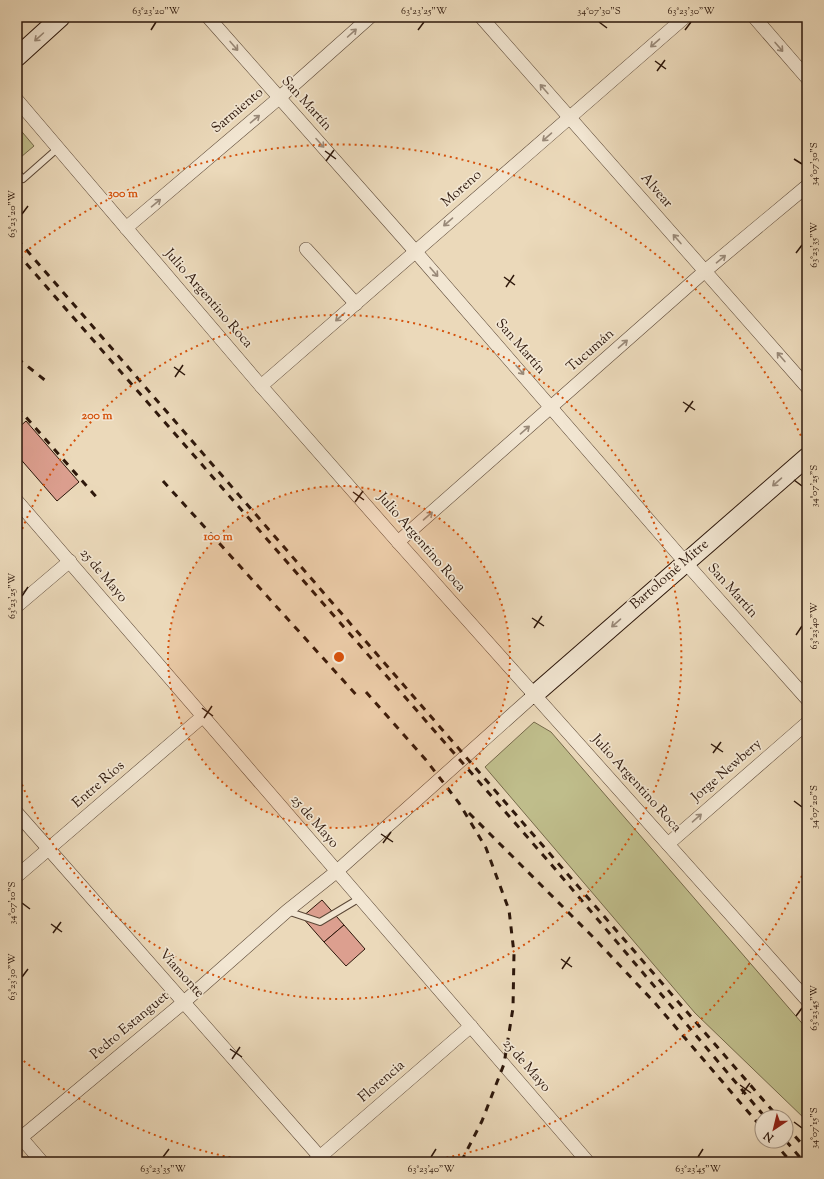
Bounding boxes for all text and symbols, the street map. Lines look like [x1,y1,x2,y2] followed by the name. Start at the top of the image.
[132,4,180,19] text: 63°23'20"W
[401,4,447,19] text: 63°23'25"W
[577,4,621,19] text: 34°07'30"S
[667,4,715,19] text: 63°23'30"W
[347,28,357,37] one-way arrow
[34,32,44,42] one-way arrow
[650,38,661,47] one-way arrow
[229,41,238,51] one-way arrow
[775,41,784,52] one-way arrow
[276,72,336,136] street label: San Martín
[208,83,269,139] street label: Sarmiento
[540,84,549,94] one-way arrow
[249,114,260,123] one-way arrow
[541,133,552,142] one-way arrow
[315,138,324,149] one-way arrow
[807,142,822,186] text: 34°07'30"S
[437,166,487,212] street label: Moreno
[635,169,677,213] street label: Alvear
[108,185,138,203] text: 300 m
[5,190,20,238] text: 63°23'20"W
[150,198,161,207] one-way arrow
[443,218,454,227] one-way arrow
[807,222,822,268] text: 63°23'35"W
[672,234,681,244] one-way arrow
[158,244,257,353] street label: Julio Argentino Roca
[715,254,726,263] one-way arrow
[429,267,439,277] one-way arrow
[335,313,346,322] one-way arrow
[490,315,550,379] street label: San Martín
[563,325,619,377] street label: Tucumán
[618,340,628,349] one-way arrow
[777,352,786,363] one-way arrow
[515,365,524,375] one-way arrow
[82,407,112,425] text: 200 m
[520,426,531,435] one-way arrow
[807,465,822,507] text: 34°07'25"S
[772,478,783,487] one-way arrow
[371,488,470,597] street label: Julio Argentino Roca
[422,512,432,521] one-way arrow
[202,528,233,546] text: 100 m
[626,535,714,615] street label: Bartolomé Mitre
[74,545,132,608] street label: 25 de Mayo
[702,559,762,623] street label: San Martín
[5,573,20,619] text: 63°23'25"W
[807,602,822,650] text: 63°23'40"W
[611,618,621,627] one-way arrow
[332,650,346,664] centre of rings
[586,730,686,838] street label: Julio Argentino Roca
[687,735,767,808] street label: Jorge Newbery
[69,757,129,813] street label: Entre Ríos
[807,785,822,829] text: 34°07'20"S
[285,791,343,853] street label: 25 de Mayo
[692,814,703,823] one-way arrow
[5,882,20,924] text: 34°07'10"S
[154,945,208,1003] street label: Viamonte
[5,953,20,1001] text: 63°23'30"W
[807,985,822,1031] text: 63°23'45"W
[86,987,174,1065] street label: Pedro Estanguet
[497,1035,555,1097] street label: 25 de Mayo
[354,1056,410,1108] street label: Florencia
[807,1107,822,1149] text: 34°07'15"S
[754,1109,794,1149] north arrow
[760,1127,778,1146] text: N
[140,1162,186,1177] text: 63°23'35"W
[407,1162,455,1177] text: 63°23'40"W
[675,1162,721,1177] text: 63°23'45"W

